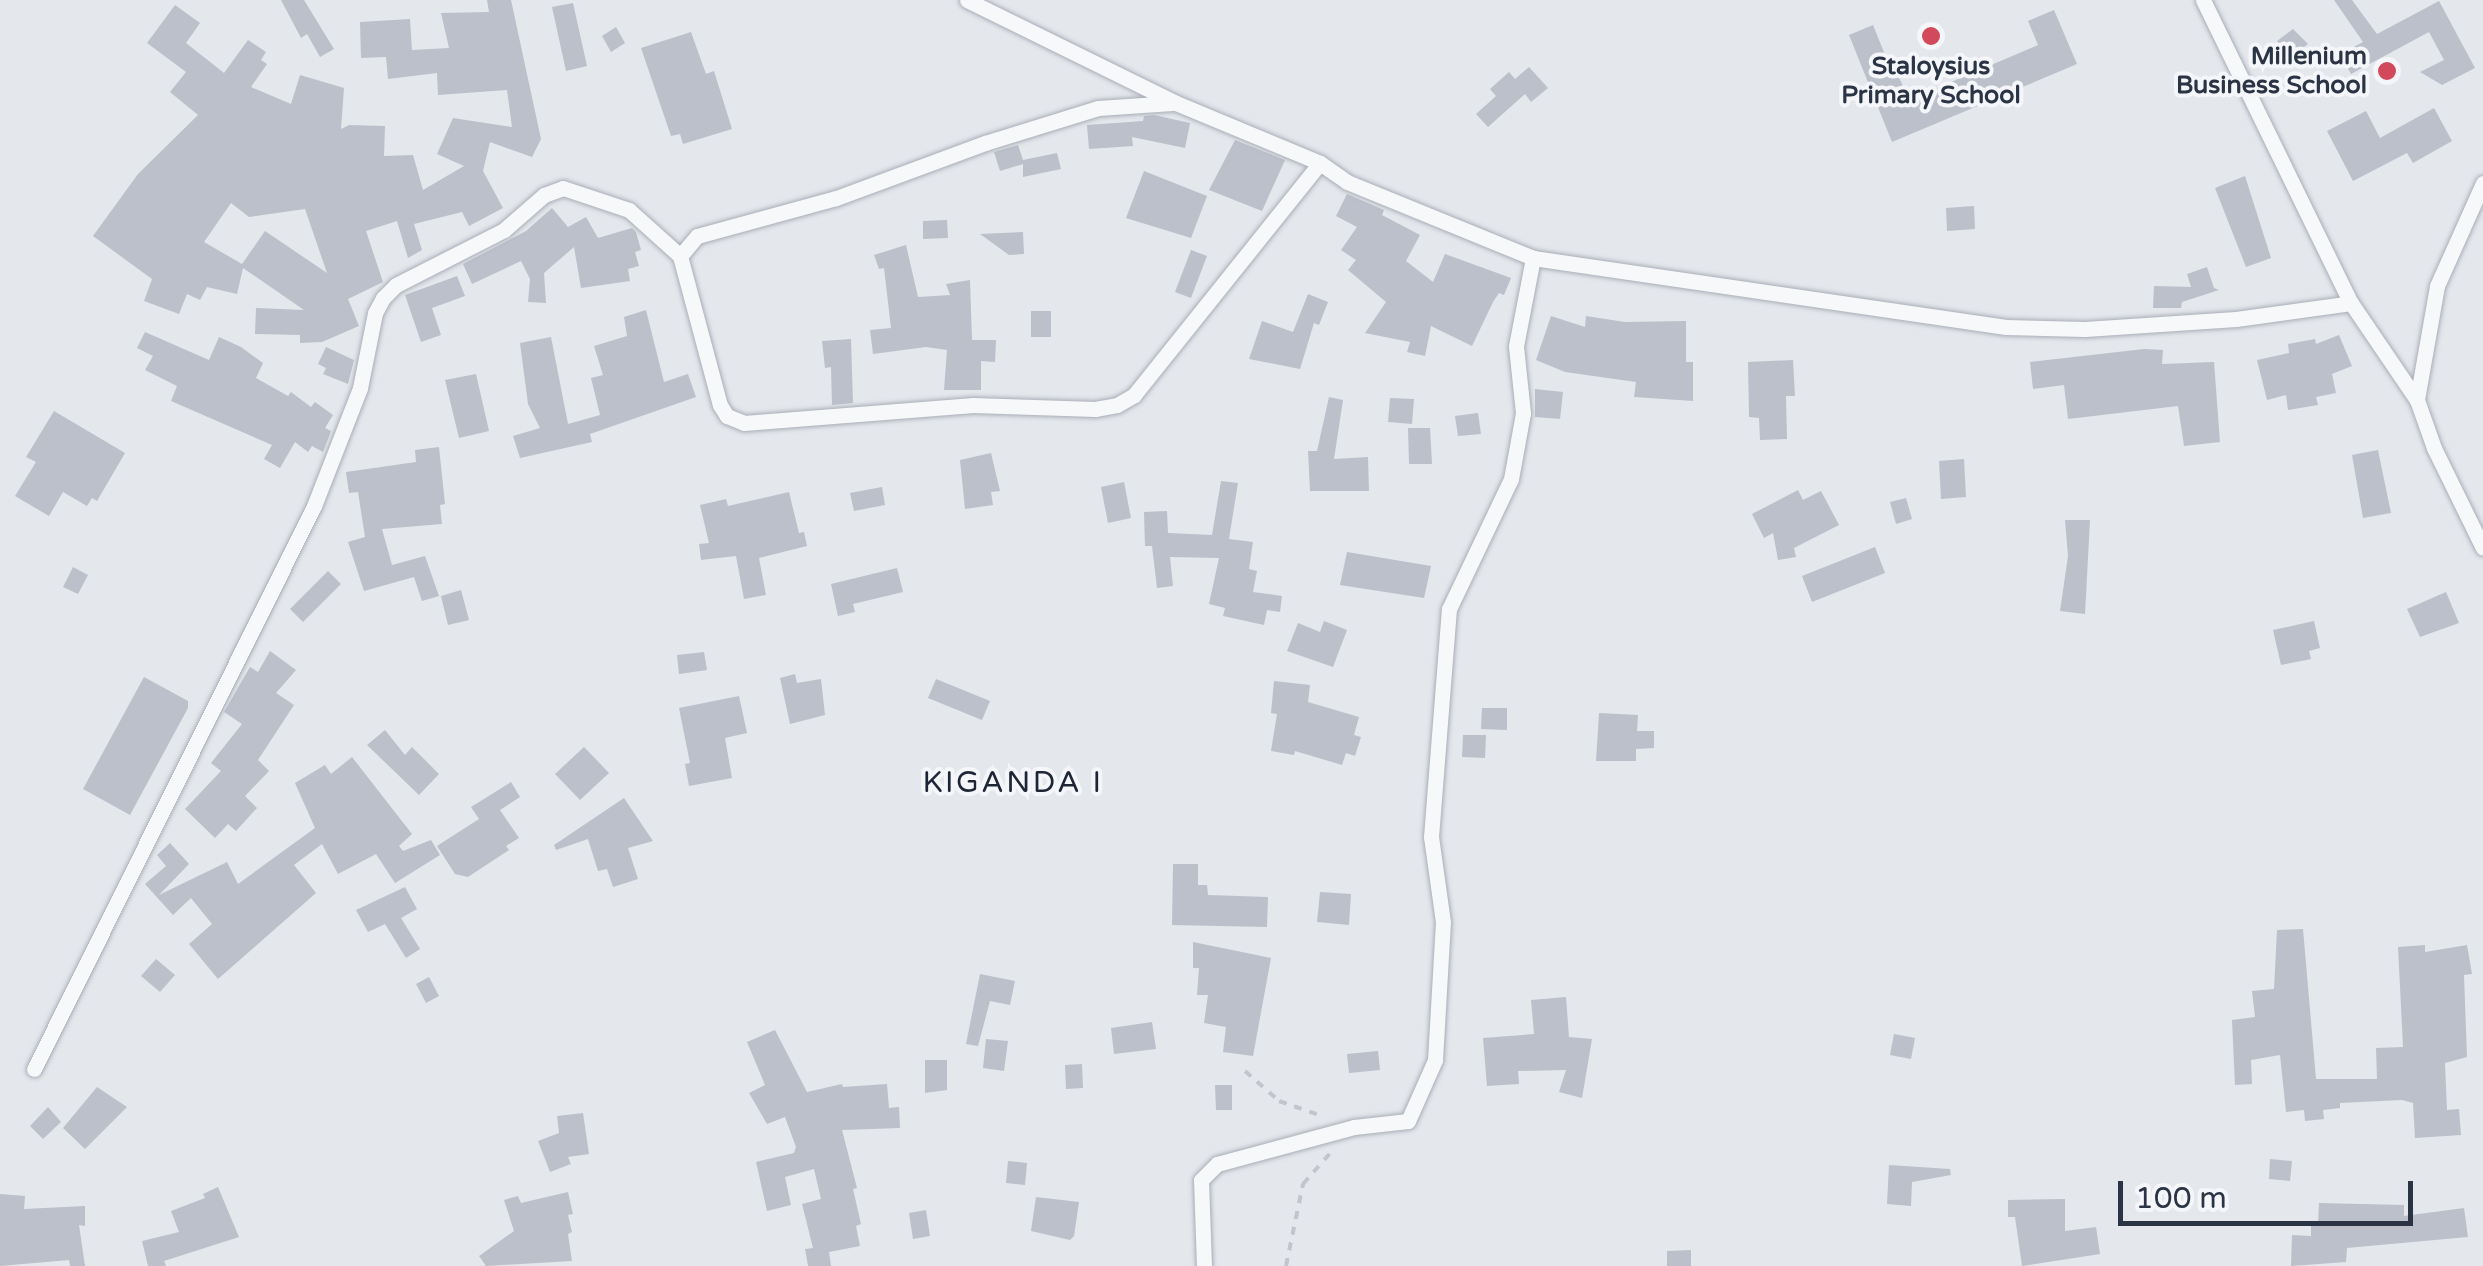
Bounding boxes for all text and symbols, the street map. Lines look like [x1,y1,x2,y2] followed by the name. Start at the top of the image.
[1920,25,1942,47] marker: Staloysius Primary School
[2176,42,2367,101] place label: Millenium Business School
[1841,52,2021,111] place label: Staloysius Primary School
[2376,60,2398,82] marker: Millenium Business School
[922,765,1104,801] district label: KIGANDA I
[2123,1161,2418,1223] scale bar
[2135,1180,2227,1217] text: 100 m

